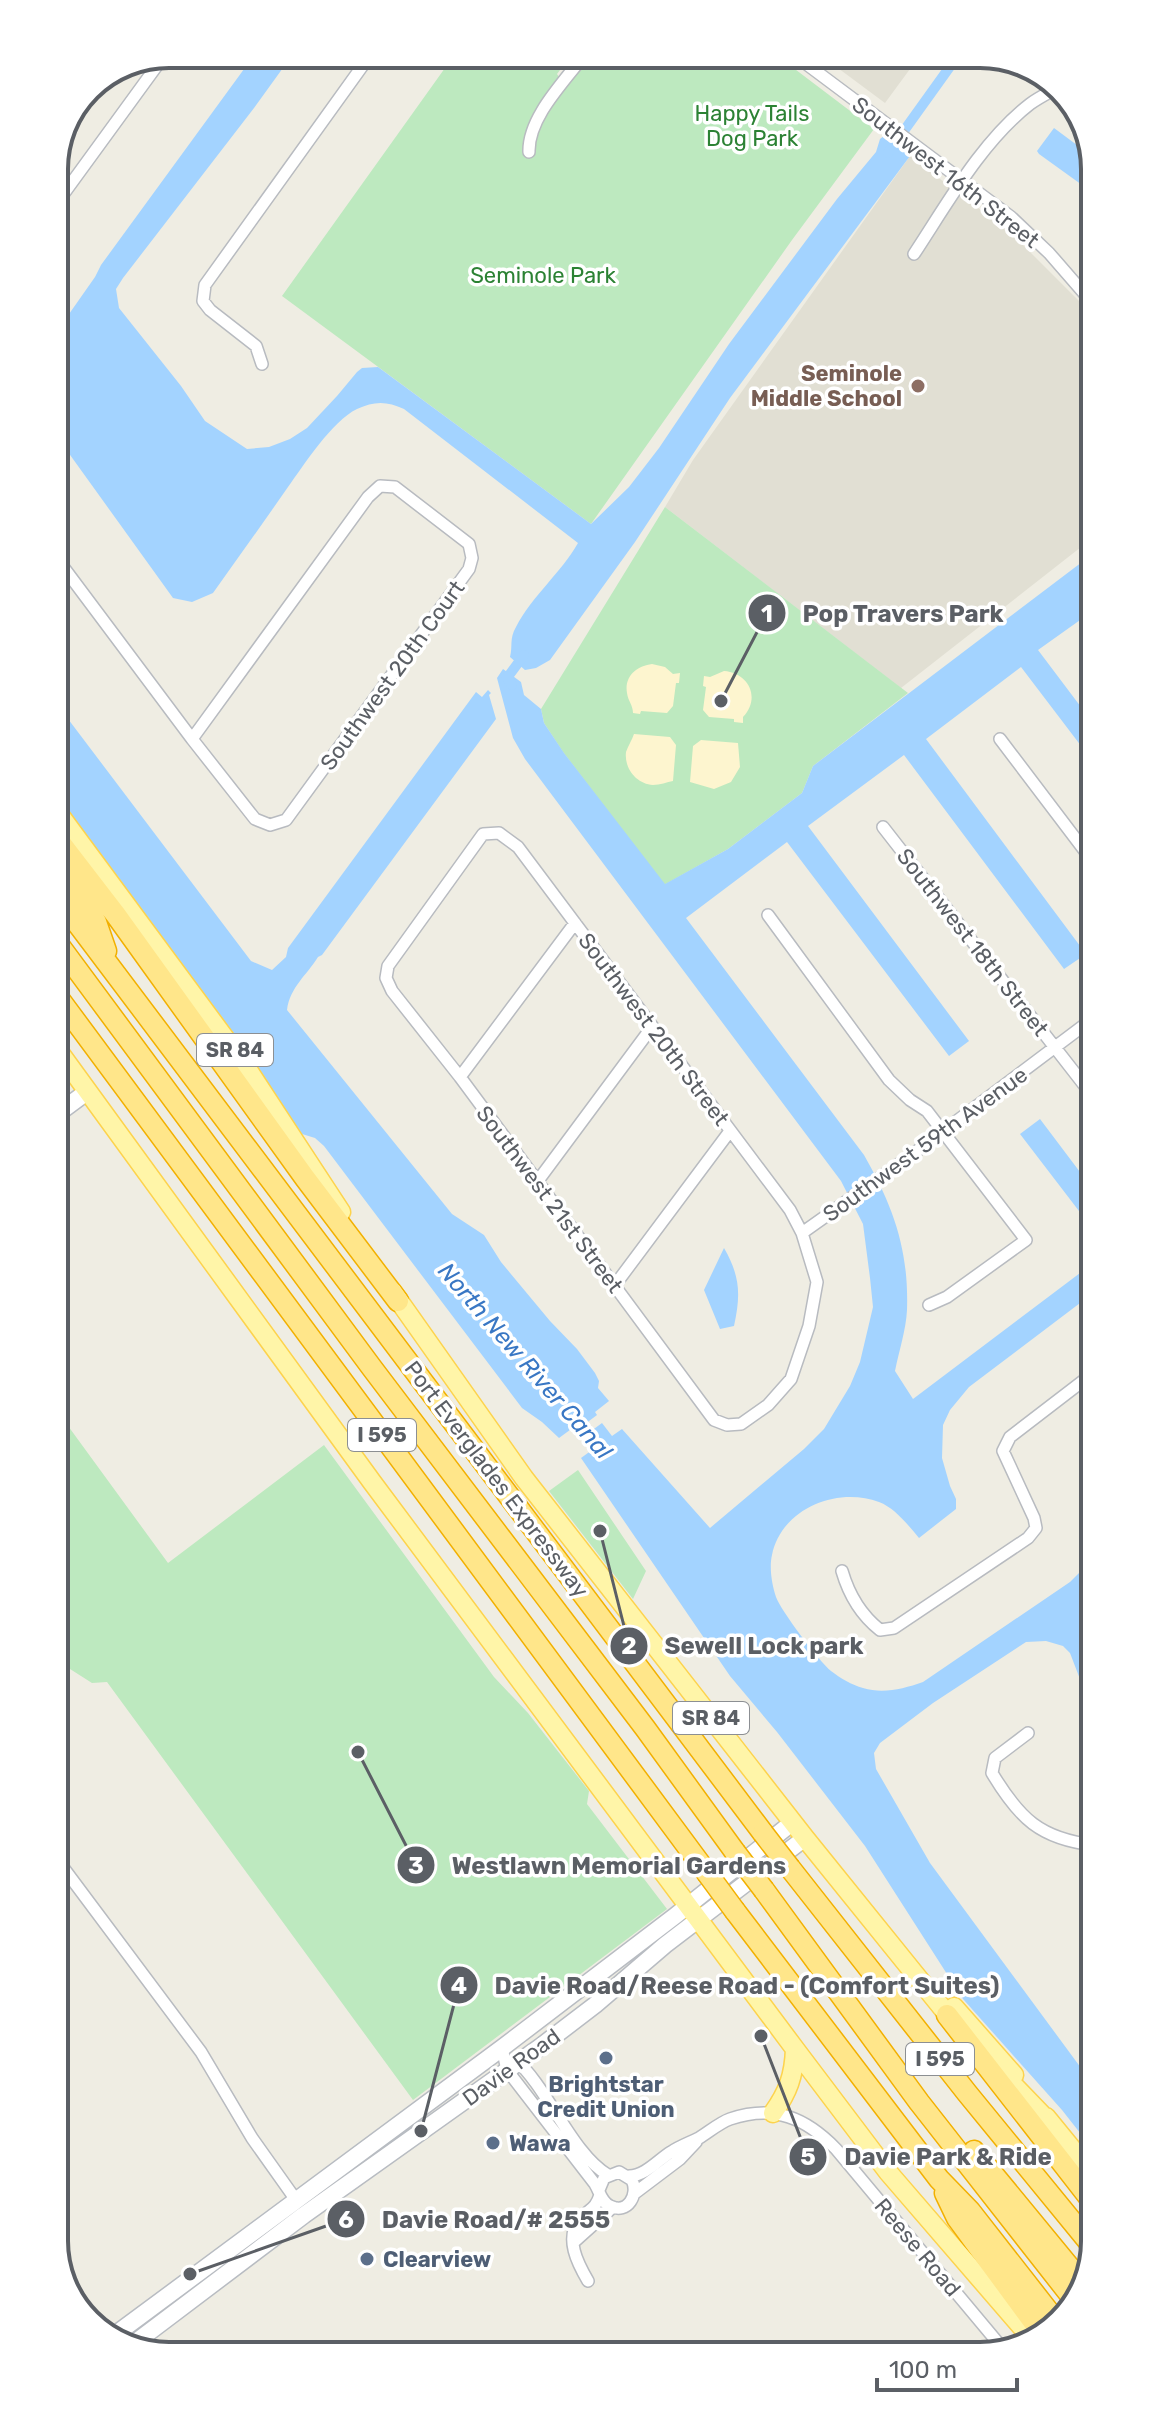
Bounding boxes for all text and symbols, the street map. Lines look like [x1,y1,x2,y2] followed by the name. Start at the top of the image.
[847,91,1045,254] street label: Southwest 16th Street
[695,100,809,152] park label: Happy Tails Dog Park
[470,262,616,289] park label: Seminole Park
[751,360,902,412] place label: Seminole Middle School
[909,377,927,395] marker: Seminole Middle School
[314,575,471,775] street label: Southwest 20th Court
[747,589,1020,637] callout: Pop Travers Park
[761,600,773,628] text: 1
[802,600,1004,628] text: Pop Travers Park
[891,843,1054,1042] street label: Southwest 18th Street
[572,928,735,1131] street label: Southwest 20th Street
[197,1034,273,1066] road number: SR 84
[818,1061,1033,1228] street label: Southwest 59th Avenue
[470,1100,629,1299] street label: Southwest 21st Street
[432,1257,619,1466] water label: North New River Canal
[399,1356,594,1603] street label: Port Everglades Expressway
[348,1419,416,1451] road number: I 595
[609,1622,880,1670] callout: Sewell Lock park
[621,1632,637,1660] text: 2
[665,1632,863,1660] text: Sewell Lock park
[673,1702,749,1734] road number: SR 84
[396,1841,803,1889] callout: Westlawn Memorial Gardens
[408,1852,424,1880] text: 3
[452,1852,786,1880] text: Westlawn Memorial Gardens
[439,1961,1016,2009] callout: Davie Road/Reese Road - (Comfort Suites)
[451,1972,467,2000] text: 4
[495,1972,999,2000] text: Davie Road/Reese Road - (Comfort Suites)
[457,2023,566,2112] street label: Davie Road
[906,2043,974,2075] road number: I 595
[597,2049,615,2067] marker: Brightstar Credit Union
[537,2071,675,2123] place label: Brightstar Credit Union
[509,2130,571,2157] place label: Wawa
[788,2133,1068,2181] callout: Davie Park & Ride
[484,2134,502,2152] marker: Wawa
[800,2143,816,2171] text: 5
[844,2143,1052,2171] text: Davie Park & Ride
[869,2193,967,2302] street label: Reese Road
[326,2195,626,2243] callout: Davie Road/# 2555
[338,2206,354,2234] text: 6
[382,2206,610,2234] text: Davie Road/# 2555
[383,2246,491,2273] place label: Clearview
[358,2250,376,2268] marker: Clearview
[877,2342,1017,2392] scale bar
[889,2356,957,2384] text: 100 m

